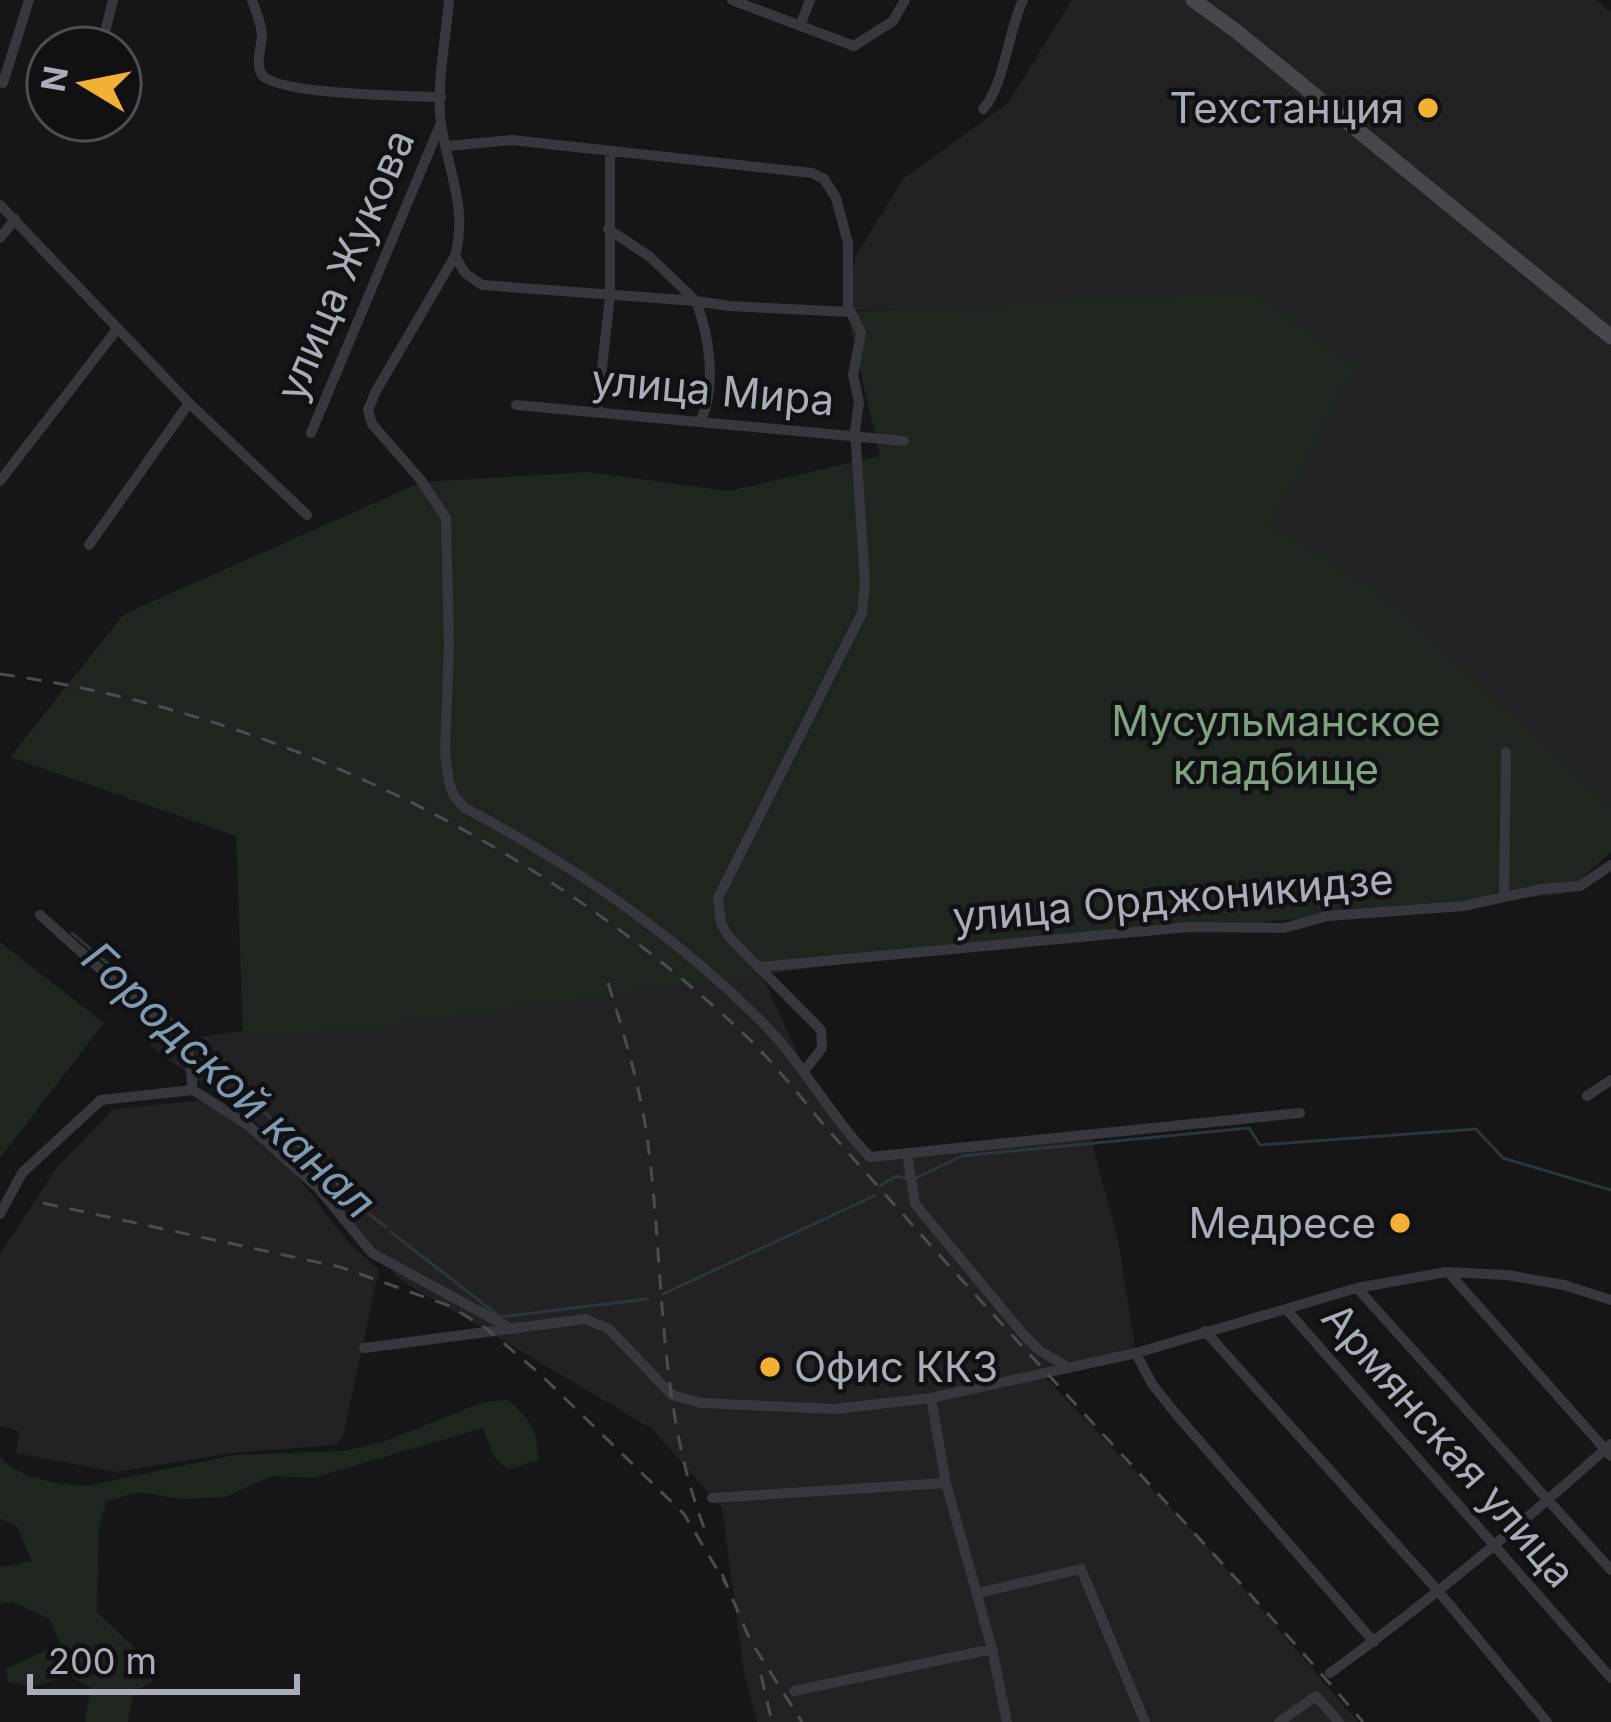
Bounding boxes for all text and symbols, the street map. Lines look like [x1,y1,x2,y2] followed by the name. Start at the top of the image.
[24,24,144,144] north arrow
[33,63,76,95] text: N
[1169,82,1404,133] place label: Техстанция
[1415,95,1441,121] marker: Техстанция
[265,122,425,408] street label: улица Жукова
[589,353,837,426] street label: улица Мира
[1111,695,1441,794] park label: Мусульманское кладбище
[950,853,1396,942] street label: улица Орджоникидзе
[72,930,387,1229] water label: Городской канал
[1189,1197,1376,1248] place label: Медресе
[1387,1210,1413,1236] marker: Медресе
[1312,1292,1587,1597] street label: Армянская улица
[794,1341,998,1392] place label: Офис ККЗ
[757,1354,783,1380] marker: Офис ККЗ
[30,1620,297,1694] scale bar
[48,1639,157,1683] text: 200 m

